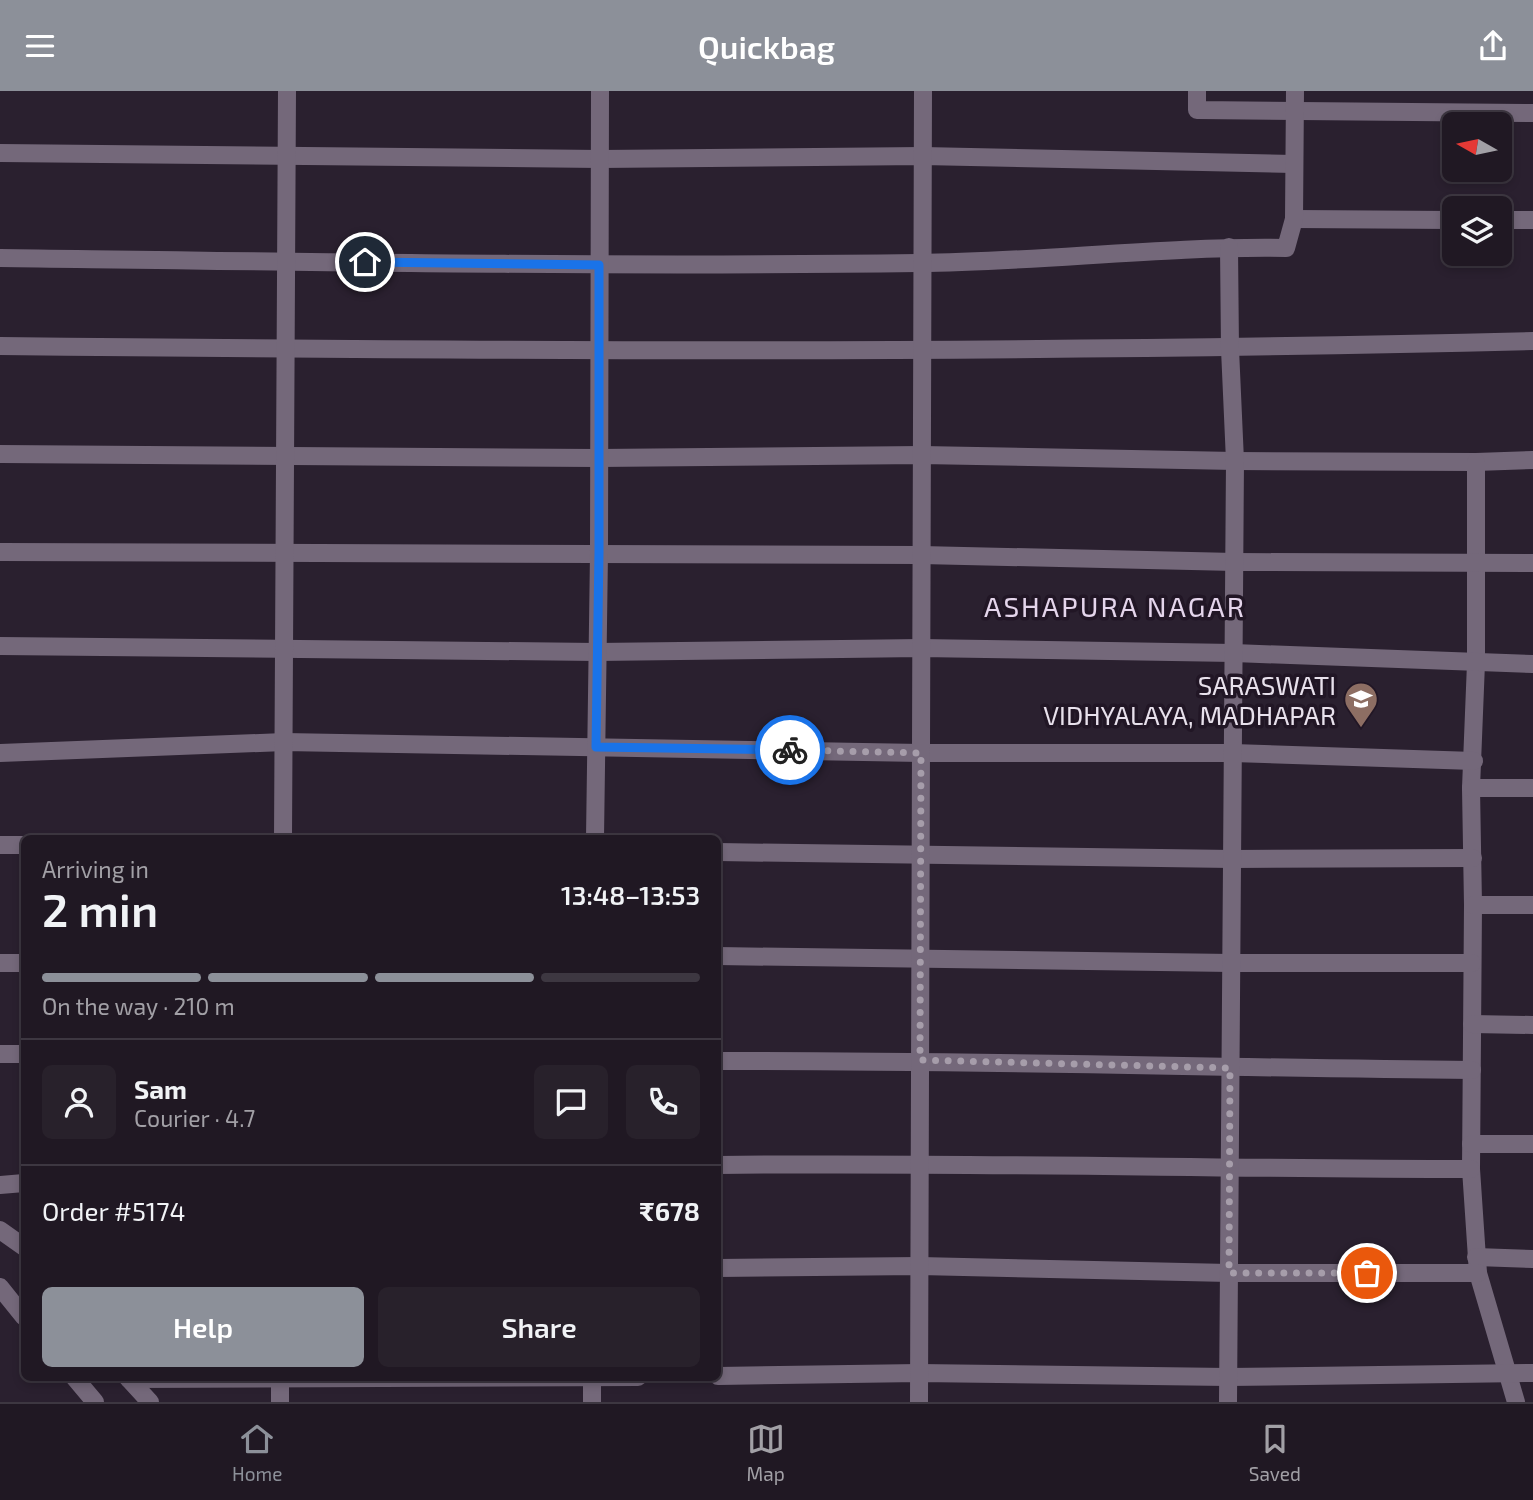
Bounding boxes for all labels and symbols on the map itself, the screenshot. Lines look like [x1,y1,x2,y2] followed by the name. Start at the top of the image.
[1442,112,1512,182] north arrow
[335,232,395,292] pin
[984,589,1246,623] district label: ASHAPURA NAGAR
[1043,669,1336,730] place label: SARASWATI VIDHYALAYA, MADHAPAR
[1342,680,1380,729] school or university icon: SARASWATI VIDHYALAYA, MADHAPAR
[755,715,825,785] courier
[1337,1243,1397,1303] pin

